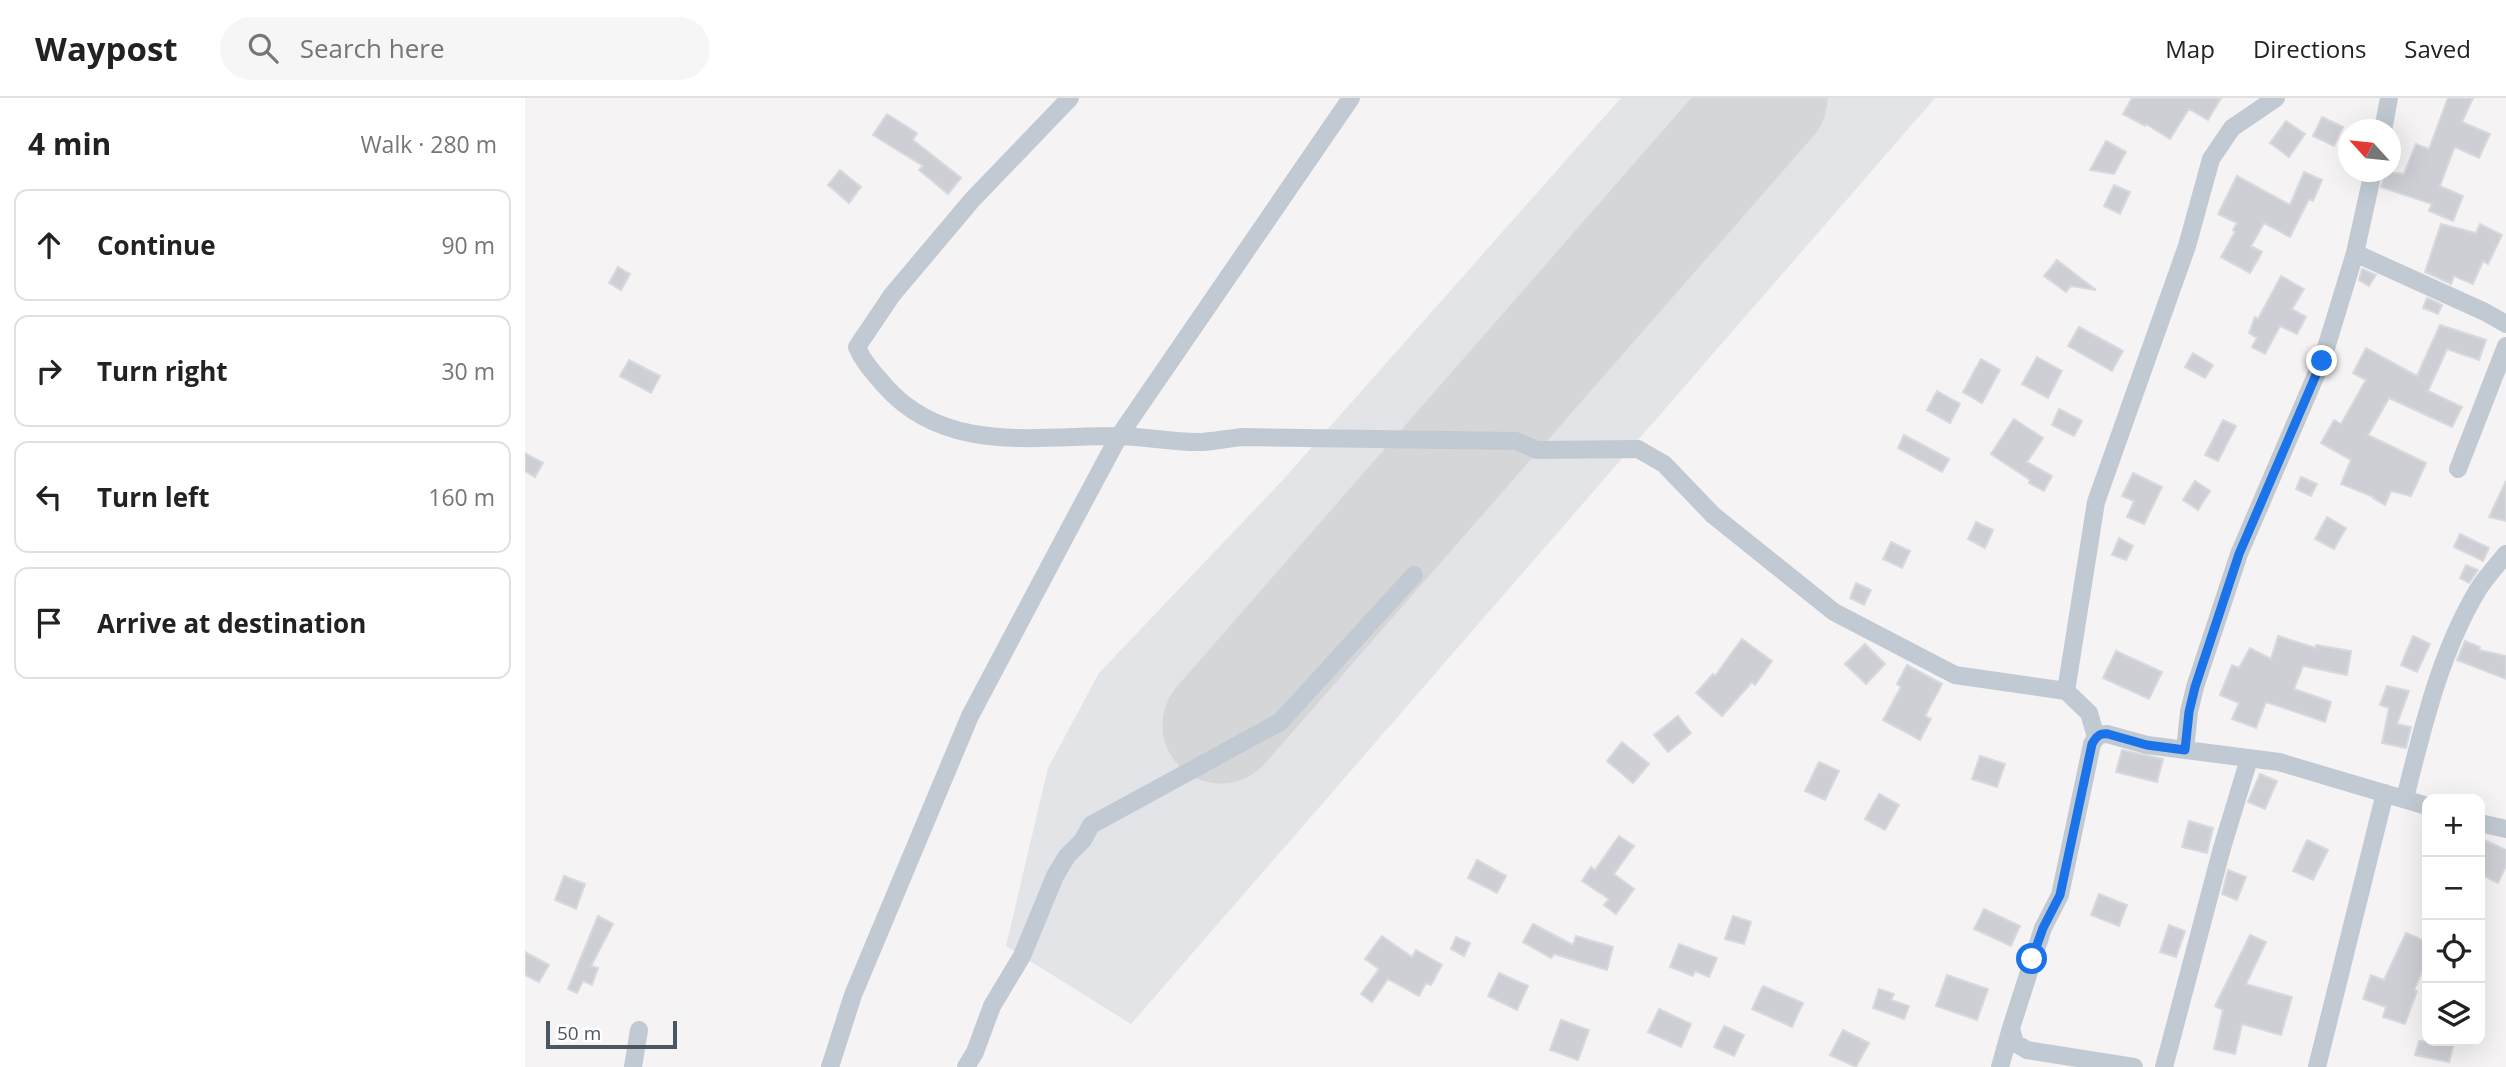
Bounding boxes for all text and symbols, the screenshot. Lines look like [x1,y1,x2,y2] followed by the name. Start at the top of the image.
[220,17,710,80] search box
[35,26,178,71] text: Waypost
[244,29,282,67] icon: search
[300,30,445,66] text: Search here
[2165,32,2215,65] text: Map
[2253,32,2366,65] text: Directions
[2404,32,2471,65] text: Saved
[2338,119,2401,182] north arrow
[28,123,111,164] text: 4 min
[360,128,497,160] text: Walk · 280 m
[30,226,68,264] icon: ahead
[97,227,216,263] text: Continue
[441,229,495,261] text: 90 m
[2306,345,2337,376] route end
[30,352,68,390] icon: right
[97,353,228,389] text: Turn right
[441,355,495,387] text: 30 m
[30,478,68,516] icon: left
[97,479,209,515] text: Turn left
[428,481,495,513] text: 160 m
[30,604,68,642] icon: arrive
[97,605,366,641] text: Arrive at destination
[2422,794,2485,1046] map controls
[2422,794,2485,857] button: +
[2422,857,2485,920] button: −
[2422,920,2485,983] button: locate
[2016,943,2047,974] route start
[2422,983,2485,1046] button: layers
[546,1018,677,1050] scale bar
[557,1020,601,1046] text: 50 m

